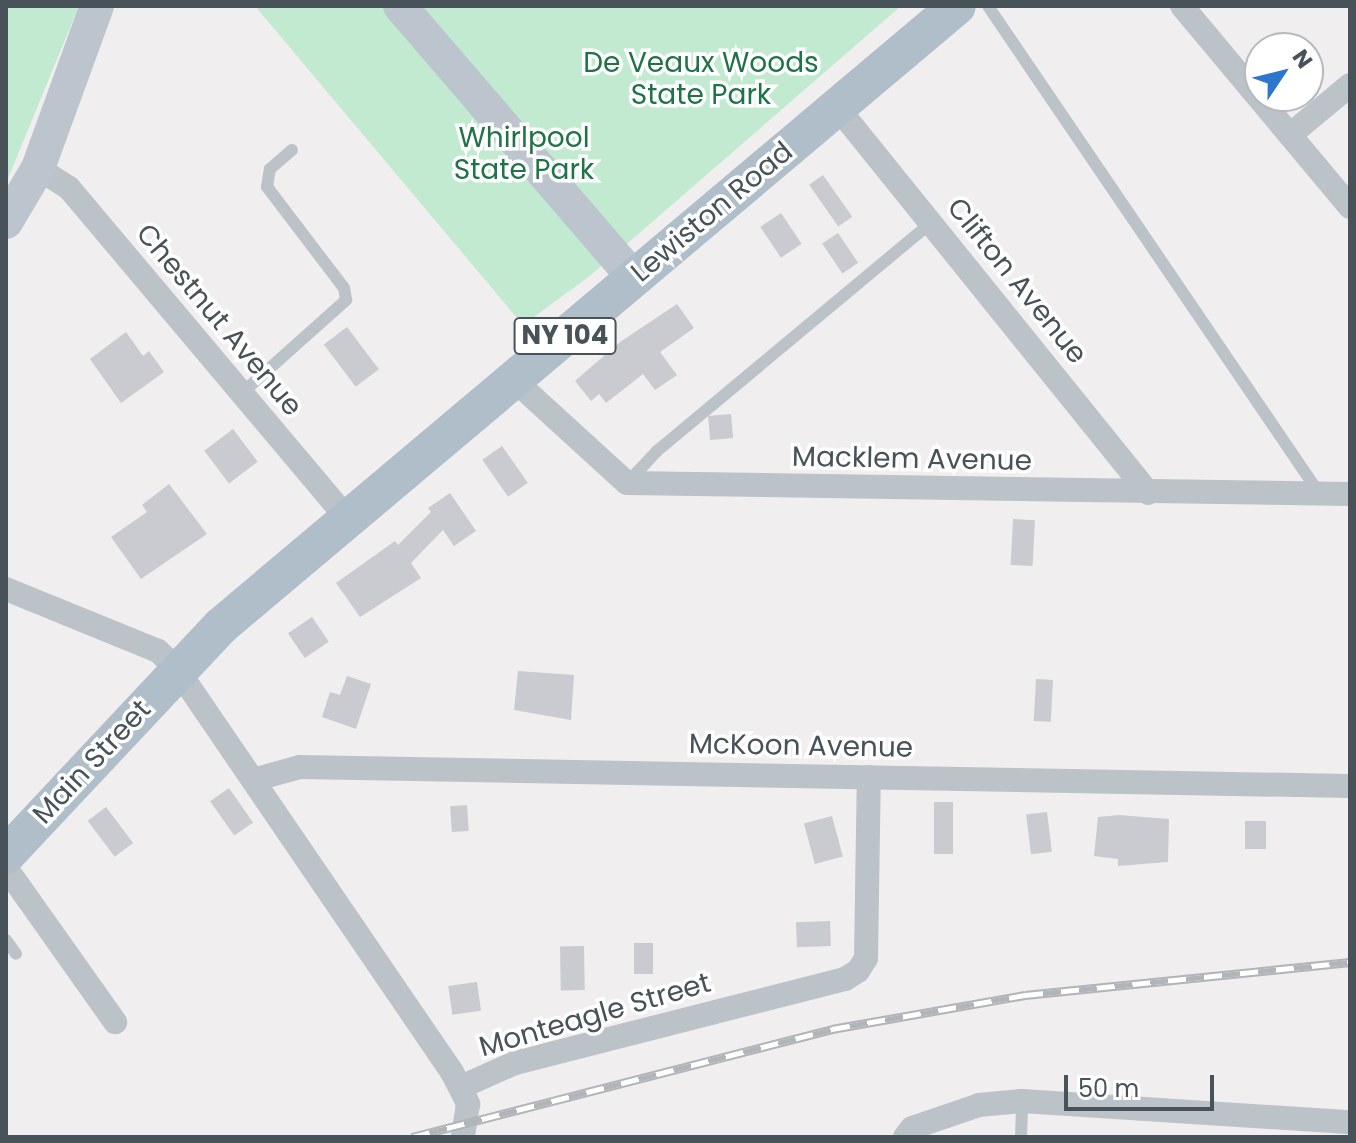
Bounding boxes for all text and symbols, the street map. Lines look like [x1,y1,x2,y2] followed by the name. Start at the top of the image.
[1244,32,1324,112] north arrow
[1285,43,1320,75] text: N
[583,46,819,112] park label: De Veaux Woods State Park
[454,121,594,187] park label: Whirlpool State Park
[625,135,799,289] street label: Lewiston Road
[940,191,1094,371] street label: Clifton Avenue
[129,217,309,423] street label: Chestnut Avenue
[513,314,617,358] road number: NY 104
[792,440,1032,478] street label: Macklem Avenue
[26,693,158,831] street label: Main Street
[689,727,913,765] street label: McKoon Avenue
[475,966,715,1064] street label: Monteagle Street
[1068,1059,1218,1109] scale bar
[1078,1072,1139,1105] text: 50 m

